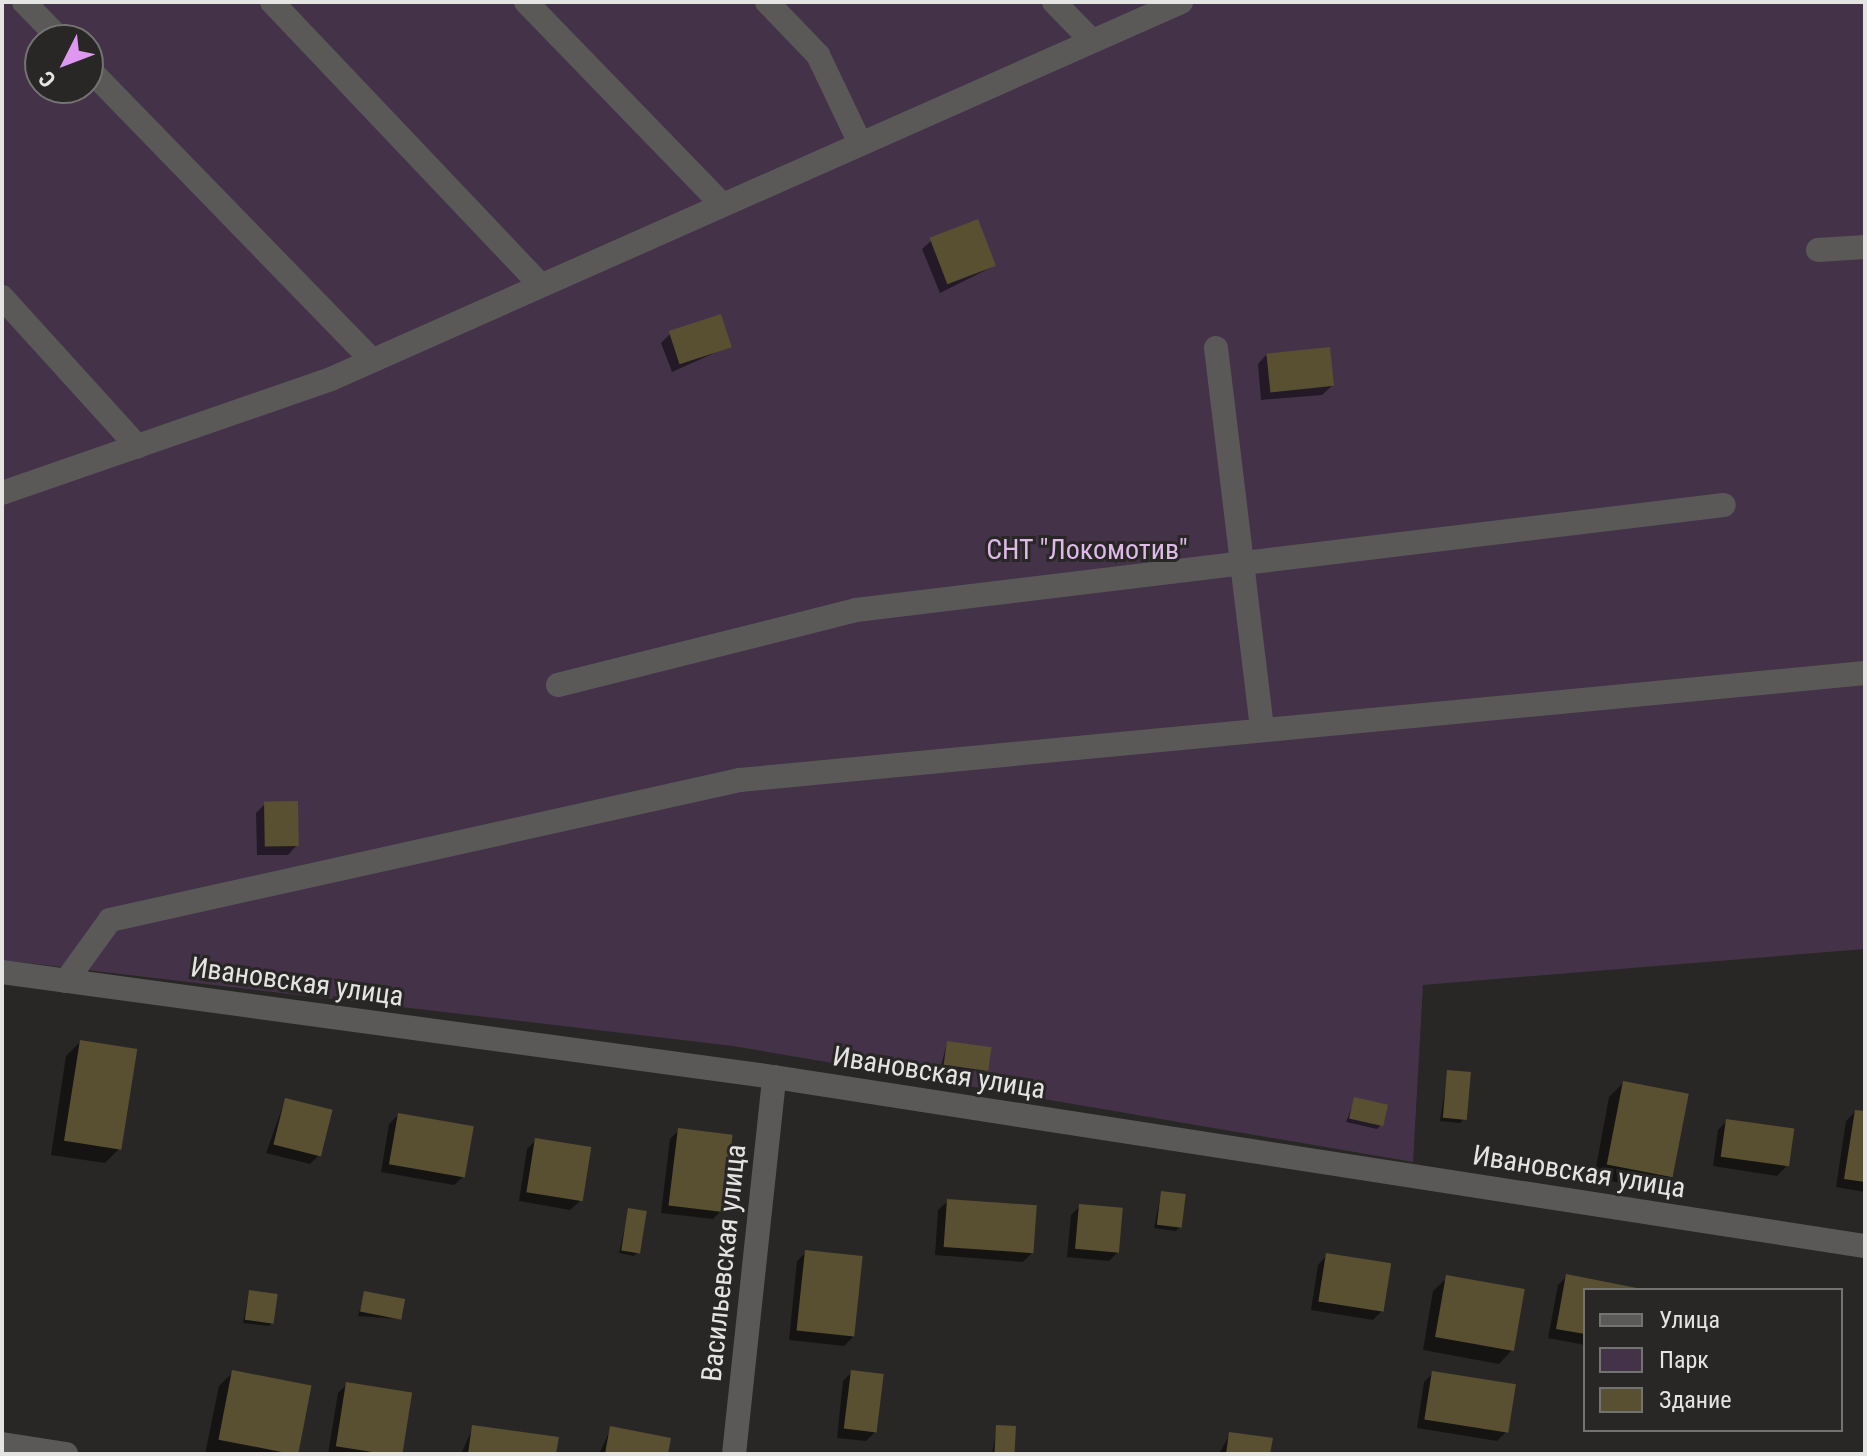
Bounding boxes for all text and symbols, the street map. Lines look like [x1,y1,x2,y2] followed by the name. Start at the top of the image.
[24,24,104,104] north arrow
[34,66,61,92] text: С
[986,533,1188,567] park label: СНТ "Локомотив"
[188,950,406,1014] street label: Ивановская улица
[830,1040,1048,1106] street label: Ивановская улица
[1470,1139,1688,1205] street label: Ивановская улица
[695,1143,753,1383] street label: Васильевская улица
[1583,1288,1843,1432] legend
[1659,1306,1720,1334] text: Улица
[1659,1346,1709,1374] text: Парк
[1659,1386,1731,1414] text: Здание

